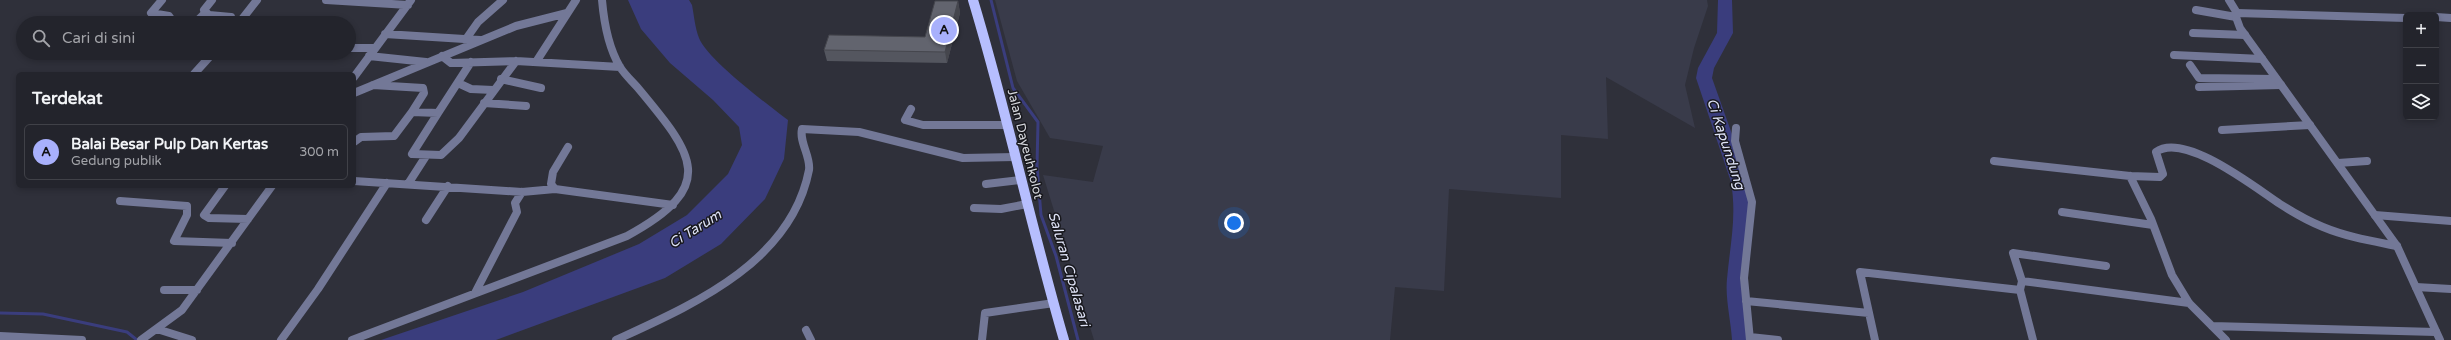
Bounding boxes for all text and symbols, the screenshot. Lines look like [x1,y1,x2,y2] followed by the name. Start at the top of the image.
[2403,12,2439,120] map controls
[2403,12,2439,48] button: +
[931,15,957,45] pin: A
[16,16,356,60] search box
[30,27,52,49] icon: search
[62,29,135,47] text: Cari di sini
[2403,48,2439,84] button: −
[2403,84,2439,120] button: layers
[1004,87,1046,201] street label: Jalan Dayeuhkolot
[32,88,102,109] text: Terdekat
[1703,96,1749,193] water label: Ci Kapundung
[71,135,268,153] text: Balai Besar Pulp Dan Kertas
[41,144,51,160] text: A
[299,144,339,160] text: 300 m
[71,153,162,169] text: Gedung publik
[666,206,725,252] water label: Ci Tarum
[1044,210,1094,330] water label: Saluran Cipalasari
[1224,213,1244,233] your location

